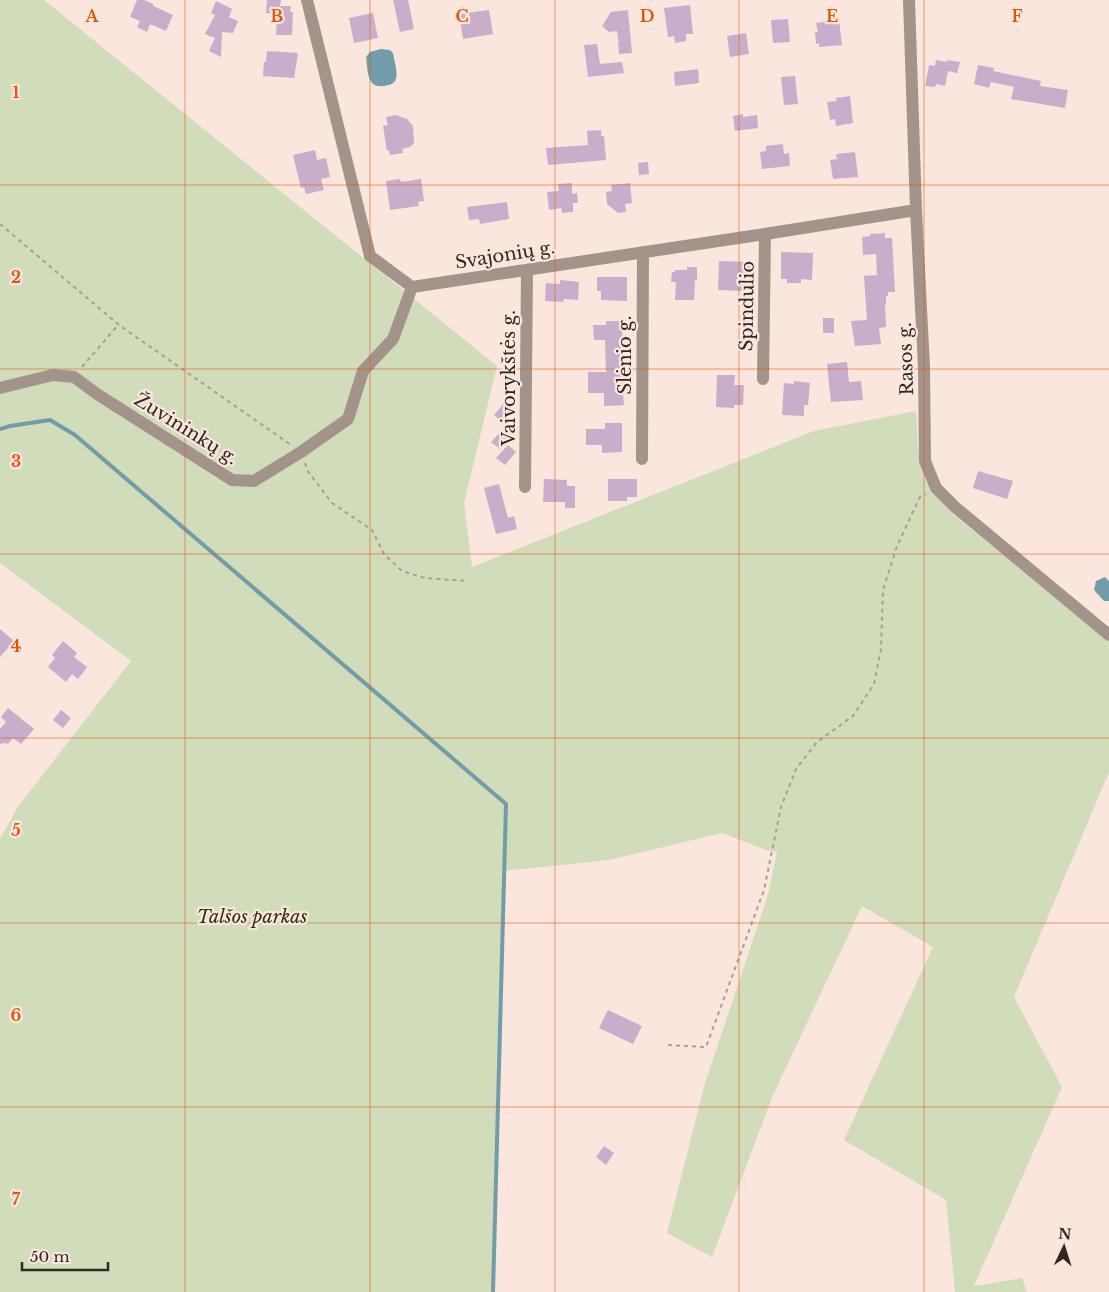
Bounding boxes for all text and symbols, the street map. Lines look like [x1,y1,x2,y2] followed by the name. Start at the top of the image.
[85,6,100,26] text: A
[271,6,284,26] text: B
[455,6,469,26] text: C
[640,6,654,26] text: D
[826,6,838,26] text: E
[1011,6,1023,26] text: F
[13,82,20,102] text: 1
[454,236,556,274] street label: Svajonių g.
[735,261,759,351] street label: Spindulio
[11,267,21,287] text: 2
[498,310,520,447] street label: Vaivorykštės g.
[614,316,636,394] street label: Slėnio g.
[894,322,918,396] street label: Rasos g.
[130,388,242,470] street label: Žuvininkų g.
[11,451,21,471] text: 3
[11,636,21,656] text: 4
[11,820,21,840] text: 5
[197,906,307,928] park label: Talšos parkas
[11,1005,22,1025] text: 6
[12,1189,21,1209] text: 7
[1039,1222,1089,1272] north arrow
[1058,1225,1072,1243] text: N
[22,1240,109,1272] scale bar
[30,1247,70,1266] text: 50 m

